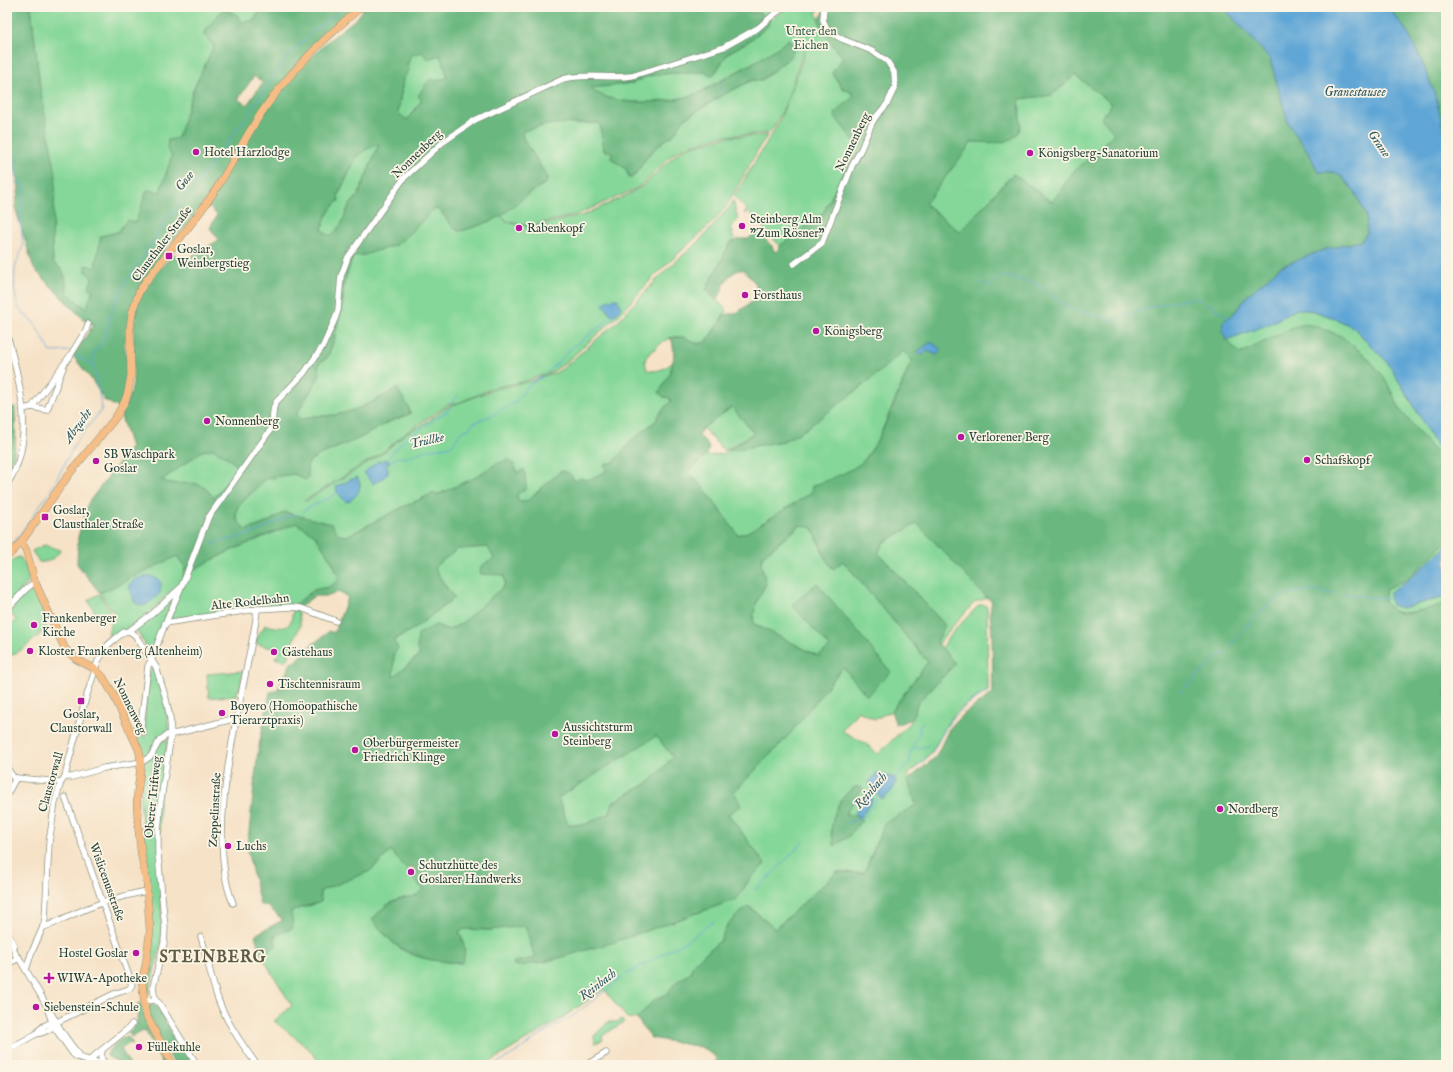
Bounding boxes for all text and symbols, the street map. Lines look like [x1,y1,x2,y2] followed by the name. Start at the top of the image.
[785,24,837,53] park label: Unter den Eichen
[1324,84,1386,101] water label: Granestausee
[832,110,874,174] street label: Nonnenberg
[389,126,446,182] street label: Nonnenberg
[1364,127,1395,162] water label: Grane
[204,145,290,160] place label: Hotel Harzlodge
[1038,146,1158,161] place label: Königsberg-Sanatorium
[191,147,201,157] marker: Hotel Harzlodge
[1025,148,1035,158] marker: Königsberg-Sanatorium
[172,167,199,195] water label: Gose
[129,203,196,285] street label: Clausthaler Straße
[750,212,825,241] place label: Steinberg Alm "Zum Rösner"
[527,221,586,237] place label: Rabenkopf
[737,221,747,231] marker: Steinberg Alm "Zum Rösner"
[514,223,524,233] marker: Rabenkopf
[177,242,250,271] place label: Goslar, Weinbergstieg
[164,251,174,261] marker: Goslar, Weinbergstieg
[753,288,802,303] place label: Forsthaus
[740,290,750,300] marker: Forsthaus
[824,324,883,339] place label: Königsberg
[811,326,821,336] marker: Königsberg
[59,405,97,448] water label: Abzucht
[215,414,279,429] place label: Nonnenberg
[202,416,212,426] marker: Nonnenberg
[408,429,447,453] water label: Trüllke
[968,430,1049,445] place label: Verlorener Berg
[956,432,966,442] marker: Verlorener Berg
[104,447,175,476] place label: SB Waschpark Goslar
[1315,453,1373,469] place label: Schafskopf
[1302,455,1312,465] marker: Schafskopf
[91,456,101,466] marker: SB Waschpark Goslar
[53,503,144,532] place label: Goslar, Clausthaler Straße
[40,512,50,522] marker: Goslar, Clausthaler Straße
[209,590,291,614] street label: Alte Rodelbahn
[42,611,117,640] place label: Frankenberger Kirche
[29,620,39,630] marker: Frankenberger Kirche
[38,644,202,659] place label: Kloster Frankenberg (Altenheim)
[282,645,333,660] place label: Gästehaus
[25,646,35,656] marker: Kloster Frankenberg (Altenheim)
[269,647,279,657] marker: Gästehaus
[110,675,150,737] street label: Nonnenweg
[278,677,361,692] place label: Tischtennisraum
[265,679,275,689] marker: Tischtennisraum
[76,696,86,706] marker: Goslar, Claustorwall
[230,699,358,729] place label: Boyero (Homöopathische Tierarztpraxis)
[50,707,113,736] place label: Goslar, Claustorwall
[217,708,227,718] marker: Boyero (Homöopathische Tierarztpraxis)
[562,720,633,749] place label: Aussichtsturm Steinberg
[550,729,560,739] marker: Aussichtsturm Steinberg
[363,736,459,765] place label: Oberbürgermeister Friedrich Klinge
[350,745,360,755] marker: Oberbürgermeister Friedrich Klinge
[35,749,67,814] street label: Claustorwall
[141,755,165,839] street label: Oberer Triftweg
[851,769,892,813] water label: Reinbach
[206,772,225,848] street label: Zeppelinstraße
[1228,802,1279,817] place label: Nordberg
[1215,804,1225,814] marker: Nordberg
[236,839,267,854] place label: Luchs
[86,841,128,924] street label: Wislicenusstraße
[223,841,233,851] marker: Luchs
[419,858,521,887] place label: Schutzhütte des Goslarer Handwerks
[406,867,416,877] marker: Schutzhütte des Goslarer Handwerks
[59,946,129,961] place label: Hostel Goslar
[131,948,141,958] marker: Hostel Goslar
[160,948,266,968] district label: STEINBERG
[576,965,621,1005] water label: Reinbach
[57,971,148,987] place label: WIWA-Apotheke
[44,973,54,983] marker: WIWA-Apotheke
[44,1000,139,1015] place label: Siebenstein-Schule
[31,1002,41,1012] marker: Siebenstein-Schule
[147,1040,201,1055] place label: Füllekuhle
[134,1042,144,1052] marker: Füllekuhle

